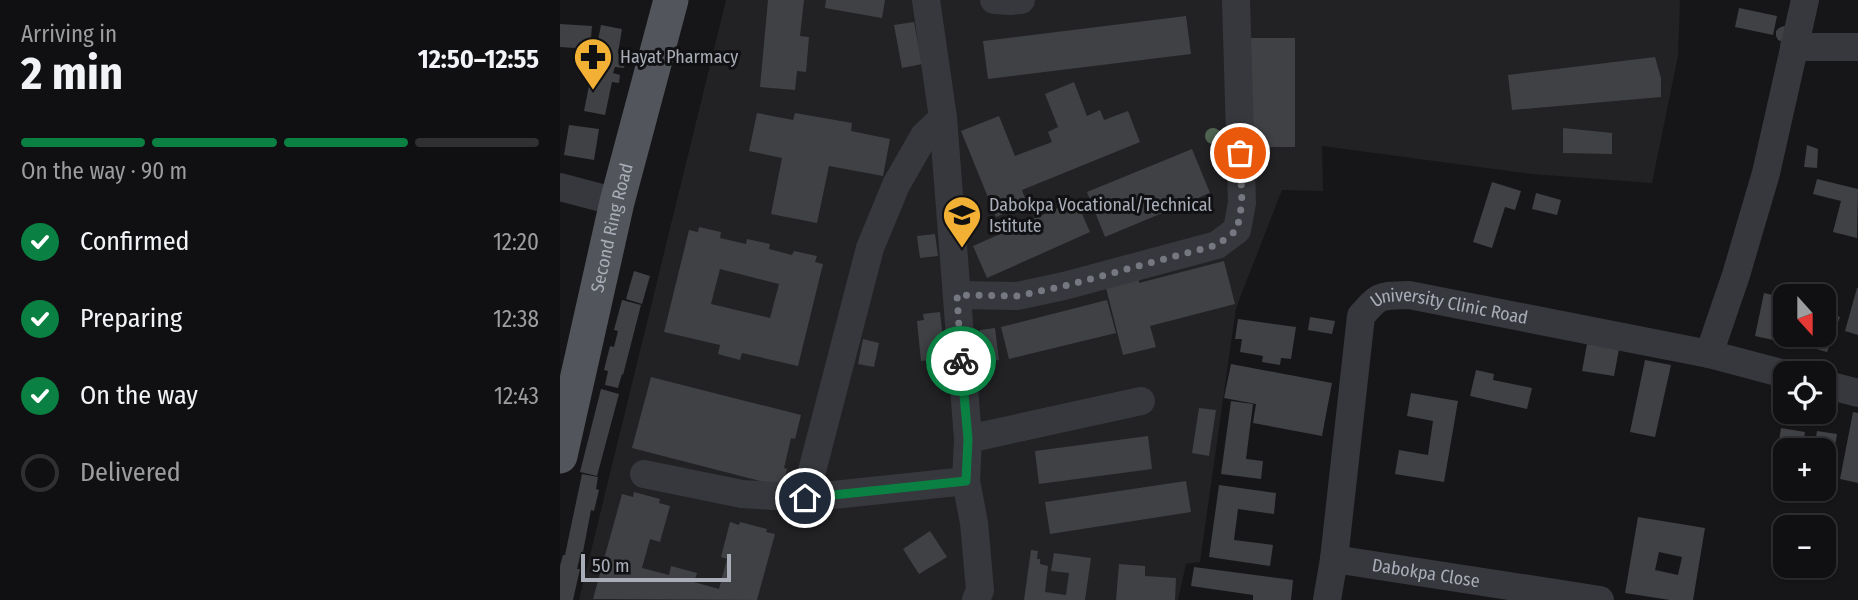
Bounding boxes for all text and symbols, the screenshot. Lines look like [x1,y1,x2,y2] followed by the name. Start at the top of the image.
[21,20,117,48] text: Arriving in
[572,36,614,91] pharmacy icon: Hayat Pharmacy
[418,44,539,75] text: 12:50–12:55
[21,46,123,101] text: 2 min
[620,46,738,68] place label: Hayat Pharmacy
[1210,123,1270,183] pin
[1221,134,1259,172] icon: bag
[21,157,187,185] text: On the way · 90 m
[586,161,638,294] street label: Second Ring Road
[941,194,983,249] school or university icon: Dabokpa Vocational/Technical Istitute
[989,194,1212,237] place label: Dabokpa Vocational/Technical Istitute
[21,223,59,261] icon: check
[80,226,190,257] text: Confirmed
[493,228,539,256] text: 12:20
[1366,284,1530,329] street label: University Clinic Road
[1773,284,1836,346] north arrow
[1773,284,1836,578] map controls
[21,300,59,338] icon: check
[80,303,182,334] text: Preparing
[493,305,539,333] text: 12:38
[926,326,996,396] courier
[942,342,980,380] icon: bike
[1773,361,1836,424] button: locate
[21,377,59,415] icon: check
[80,380,198,411] text: On the way
[494,382,539,410] text: 12:43
[1773,438,1836,501] button: +
[80,457,181,488] text: Delivered
[775,468,835,528] pin
[786,479,824,517] icon: home
[1773,515,1836,578] button: −
[581,551,732,583] scale bar
[592,554,630,577] text: 50 m
[1371,554,1481,592] street label: Dabokpa Close

